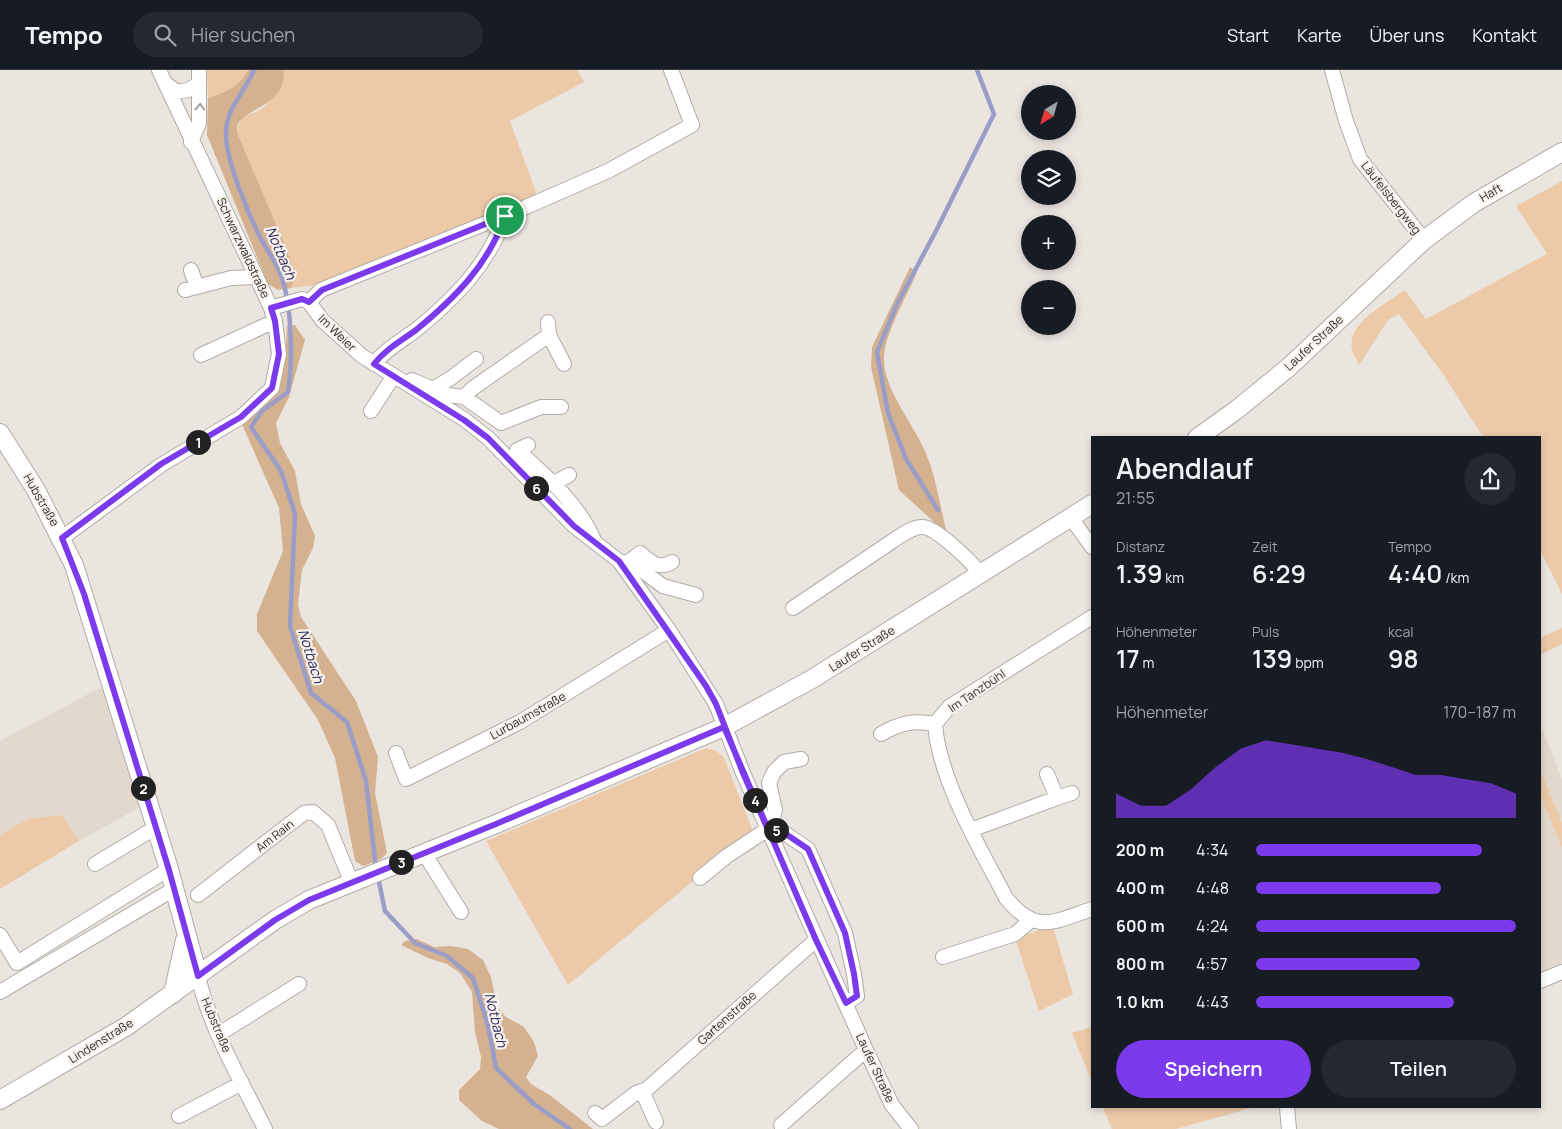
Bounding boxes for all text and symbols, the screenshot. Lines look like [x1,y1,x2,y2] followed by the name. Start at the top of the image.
[133,12,483,57] search box
[25,18,103,51] text: Tempo
[151,21,179,49] icon: search
[191,22,295,48] text: Hier suchen
[1227,23,1269,47] text: Start
[1297,23,1342,47] text: Karte
[1370,23,1444,47] text: Über uns
[1472,23,1537,47] text: Kontakt
[1021,85,1076,140] north arrow
[1021,85,1076,335] map controls
[194,102,205,110] one-way arrow
[1021,150,1076,205] button: layers
[1357,158,1425,238] street label: Läufelsbergweg
[1476,179,1506,206] street label: Haft
[213,195,274,301] street label: Schwarzwaldstraße
[484,195,526,237] pin
[491,202,519,230] icon: arrive
[1021,215,1076,270] button: +
[262,223,301,283] water label: Notbach
[1021,280,1076,335] button: −
[315,310,361,356] street label: Im Weier
[1280,311,1347,374] street label: Laufer Straße
[186,430,210,454] pin: 1
[195,433,202,452] text: 1
[1116,449,1253,487] text: Abendlauf
[1464,453,1516,505] button: share
[19,470,63,529] street label: Hubstraße
[524,476,548,500] pin: 6
[532,479,541,498] text: 6
[1116,487,1155,509] text: 21:55
[1116,537,1165,556] text: Distanz
[1252,537,1278,556] text: Zeit
[1388,537,1432,556] text: Tempo
[1116,556,1163,591] text: 1.39
[1252,556,1306,591] text: 6:29
[1388,556,1442,591] text: 4:40
[1163,568,1184,587] text: km
[1442,568,1469,587] text: /km
[826,622,898,676] street label: Laufer Straße
[1116,622,1197,641] text: Höhenmeter
[1252,622,1279,641] text: Puls
[1388,622,1414,641] text: kcal
[294,626,329,686] water label: Notbach
[1116,641,1140,676] text: 17
[1252,641,1292,676] text: 139
[1388,641,1419,676] text: 98
[1140,653,1154,672] text: m
[1292,653,1324,672] text: bpm
[945,665,1009,716] street label: Im Tanzbühl
[487,688,569,744] street label: Lurbaumstraße
[1116,701,1209,723] text: Höhenmeter
[1443,701,1516,723] text: 170–187 m
[130,776,156,800] pin: 2
[139,779,148,798] text: 2
[742,788,768,812] pin: 4
[751,791,760,810] text: 4
[252,815,297,856] street label: Am Rain
[764,818,788,842] pin: 5
[772,821,781,840] text: 5
[1116,839,1164,861] text: 200 m
[1196,839,1229,861] text: 4:34
[388,850,414,874] pin: 3
[397,853,406,872] text: 3
[1116,877,1164,899] text: 400 m
[1196,877,1229,899] text: 4:48
[1116,915,1165,937] text: 600 m
[1196,915,1228,937] text: 4:24
[1116,953,1164,975] text: 800 m
[1196,953,1228,975] text: 4:57
[693,987,760,1049] street label: Gartenstraße
[481,991,513,1050] water label: Notbach
[1116,991,1164,1013] text: 1.0 km
[1196,991,1229,1013] text: 4:43
[197,995,236,1055] street label: Hubstraße
[65,1014,136,1067] street label: Lindenstraße
[852,1030,899,1105] street label: Laufer Straße
[1116,1040,1311,1098] button: Speichern
[1321,1040,1516,1098] button: Teilen

